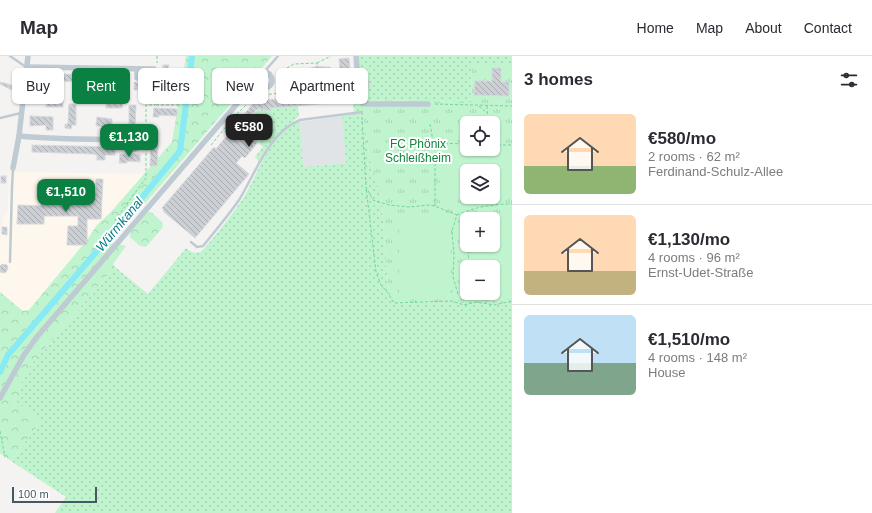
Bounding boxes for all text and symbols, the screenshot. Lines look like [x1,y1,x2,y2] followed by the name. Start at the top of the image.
[20,17,58,38] text: Map
[637,20,674,36] text: Home
[696,20,723,36] text: Map
[745,20,782,36] text: About
[804,20,852,36] text: Contact
[12,68,64,104] chip: Buy
[72,68,130,104] chip: Rent
[138,68,204,104] chip: Filters
[212,68,268,104] chip: New
[276,68,368,104] chip: Apartment
[838,69,860,91] icon: filters
[524,70,593,89] text: 3 homes
[225,114,273,148] pin: €580
[460,116,500,300] map controls
[460,116,500,156] button: locate
[235,119,263,134] text: €580
[96,124,162,158] pin: €1,130
[109,129,149,144] text: €1,130
[648,129,716,148] text: €580/mo
[556,130,604,178] icon: home
[385,137,451,165] park label: FC Phönix Schleißheim
[648,149,740,164] text: 2 rooms · 62 m²
[460,164,500,204] button: layers
[648,164,783,179] text: Ferdinand-Schulz-Allee
[33,179,99,213] pin: €1,510
[46,184,86,199] text: €1,510
[93,193,147,254] water label: Würmkanal
[460,212,500,252] button: +
[648,230,730,249] text: €1,130/mo
[556,231,604,279] icon: home
[648,250,740,265] text: 4 rooms · 96 m²
[460,260,500,300] button: −
[648,265,753,280] text: Ernst-Udet-Straße
[648,330,730,349] text: €1,510/mo
[556,331,604,379] icon: home
[648,350,747,365] text: 4 rooms · 148 m²
[648,365,686,380] text: House
[12,485,97,504] scale bar
[18,488,49,500] text: 100 m

